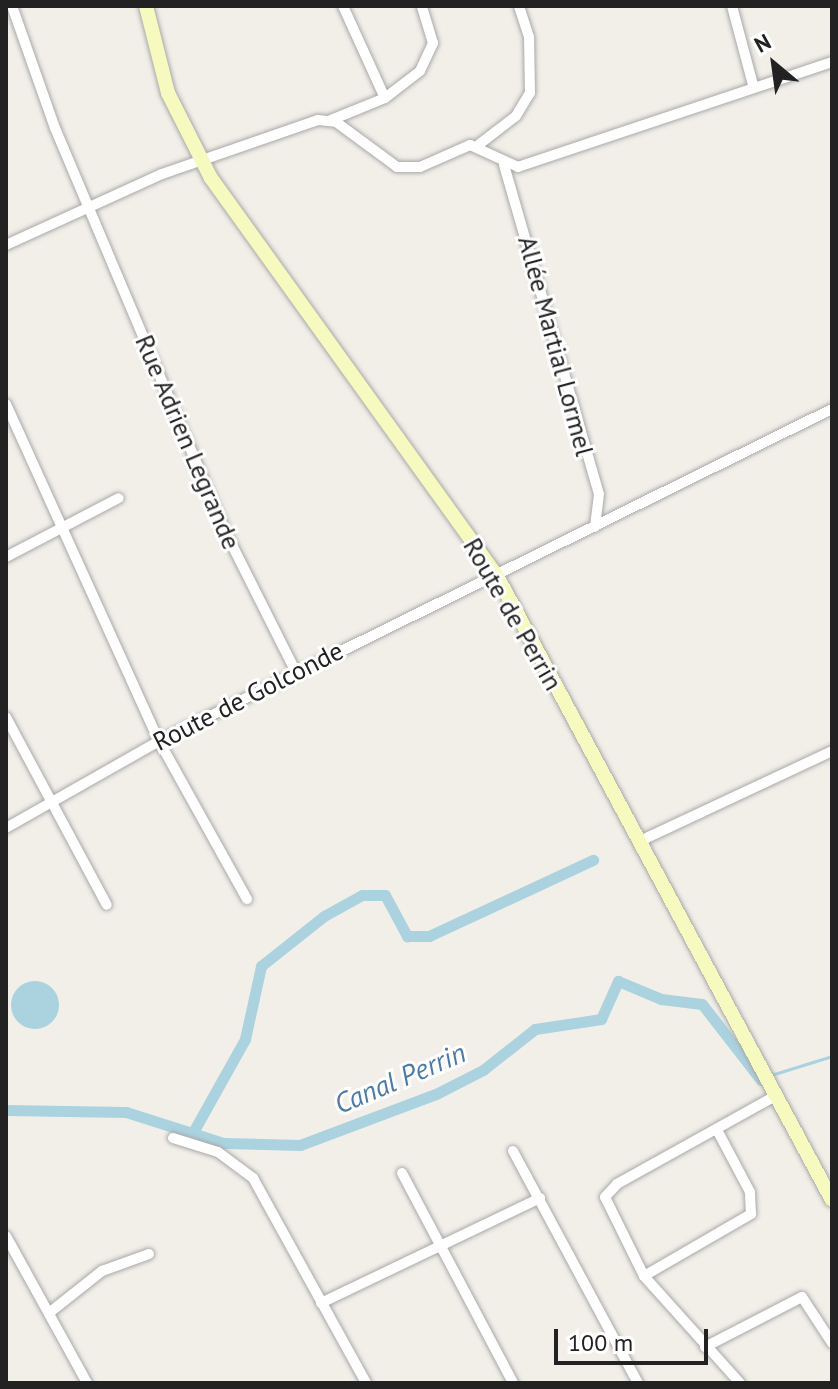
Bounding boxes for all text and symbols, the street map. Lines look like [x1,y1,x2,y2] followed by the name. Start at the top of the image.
[734,24,814,104] north arrow
[749,27,775,59] text: N
[512,233,600,459] street label: Allée Martial Lormel
[129,330,247,554] street label: Rue Adrien Legrande
[457,532,569,696] street label: Route de Perrin
[148,635,348,757] street label: Route de Golconde
[329,1035,471,1121] water label: Canal Perrin
[558,1313,712,1363] scale bar
[568,1327,633,1358] text: 100 m

